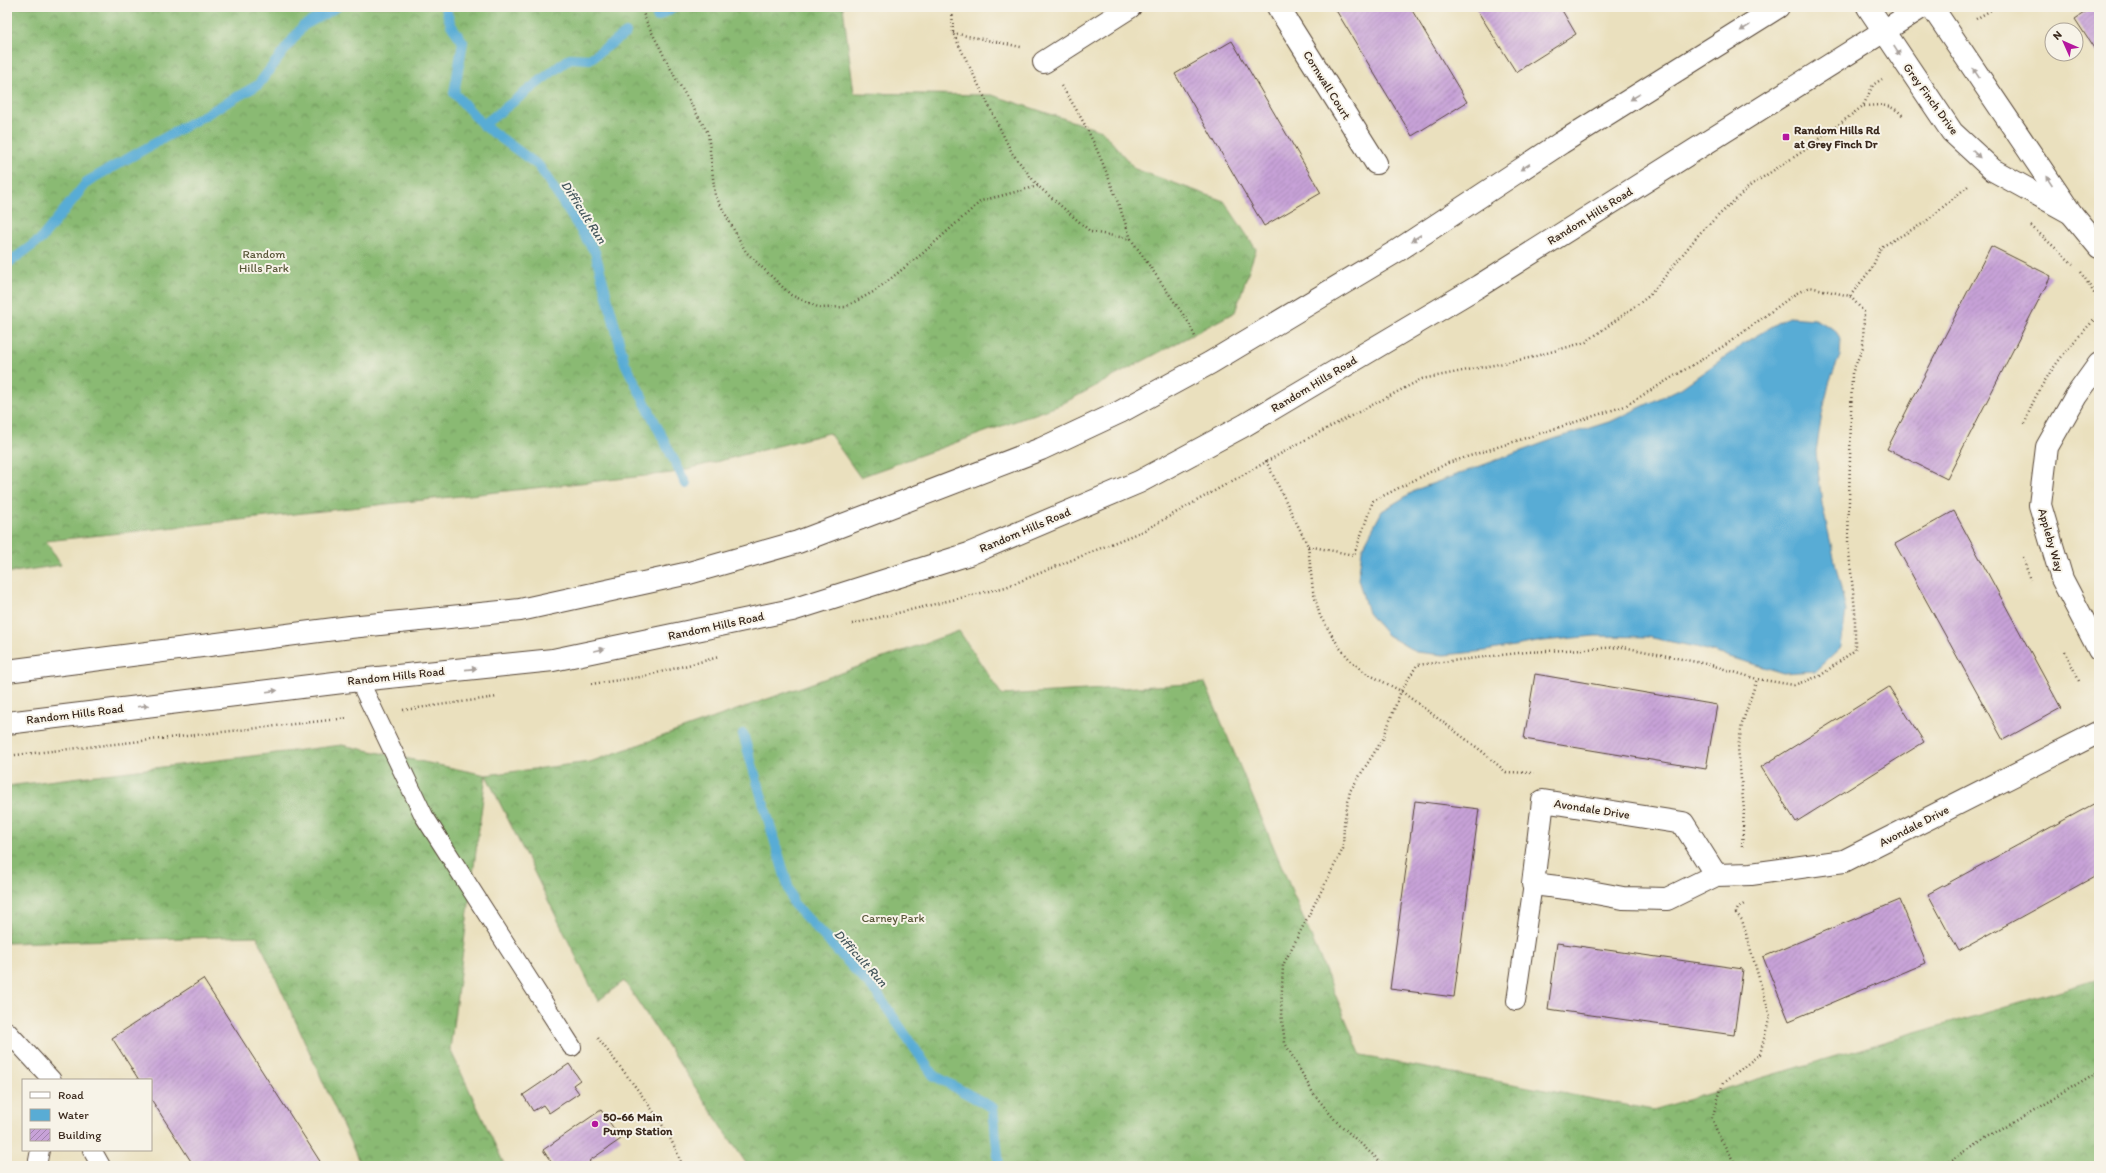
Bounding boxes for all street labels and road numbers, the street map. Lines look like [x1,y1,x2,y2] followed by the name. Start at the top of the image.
[1300,48,1354,122] street label: Cornwall Court
[1900,61,1962,138] street label: Grey Finch Drive
[1545,184,1636,248] street label: Random Hills Road
[1268,353,1360,415] street label: Random Hills Road
[977,504,1073,556] street label: Random Hills Road
[2035,507,2067,574] street label: Appleby Way
[667,609,766,643] street label: Random Hills Road
[347,664,446,688] street label: Random Hills Road
[26,701,125,727] street label: Random Hills Road
[1553,796,1631,822] street label: Avondale Drive
[1877,802,1952,850] street label: Avondale Drive

